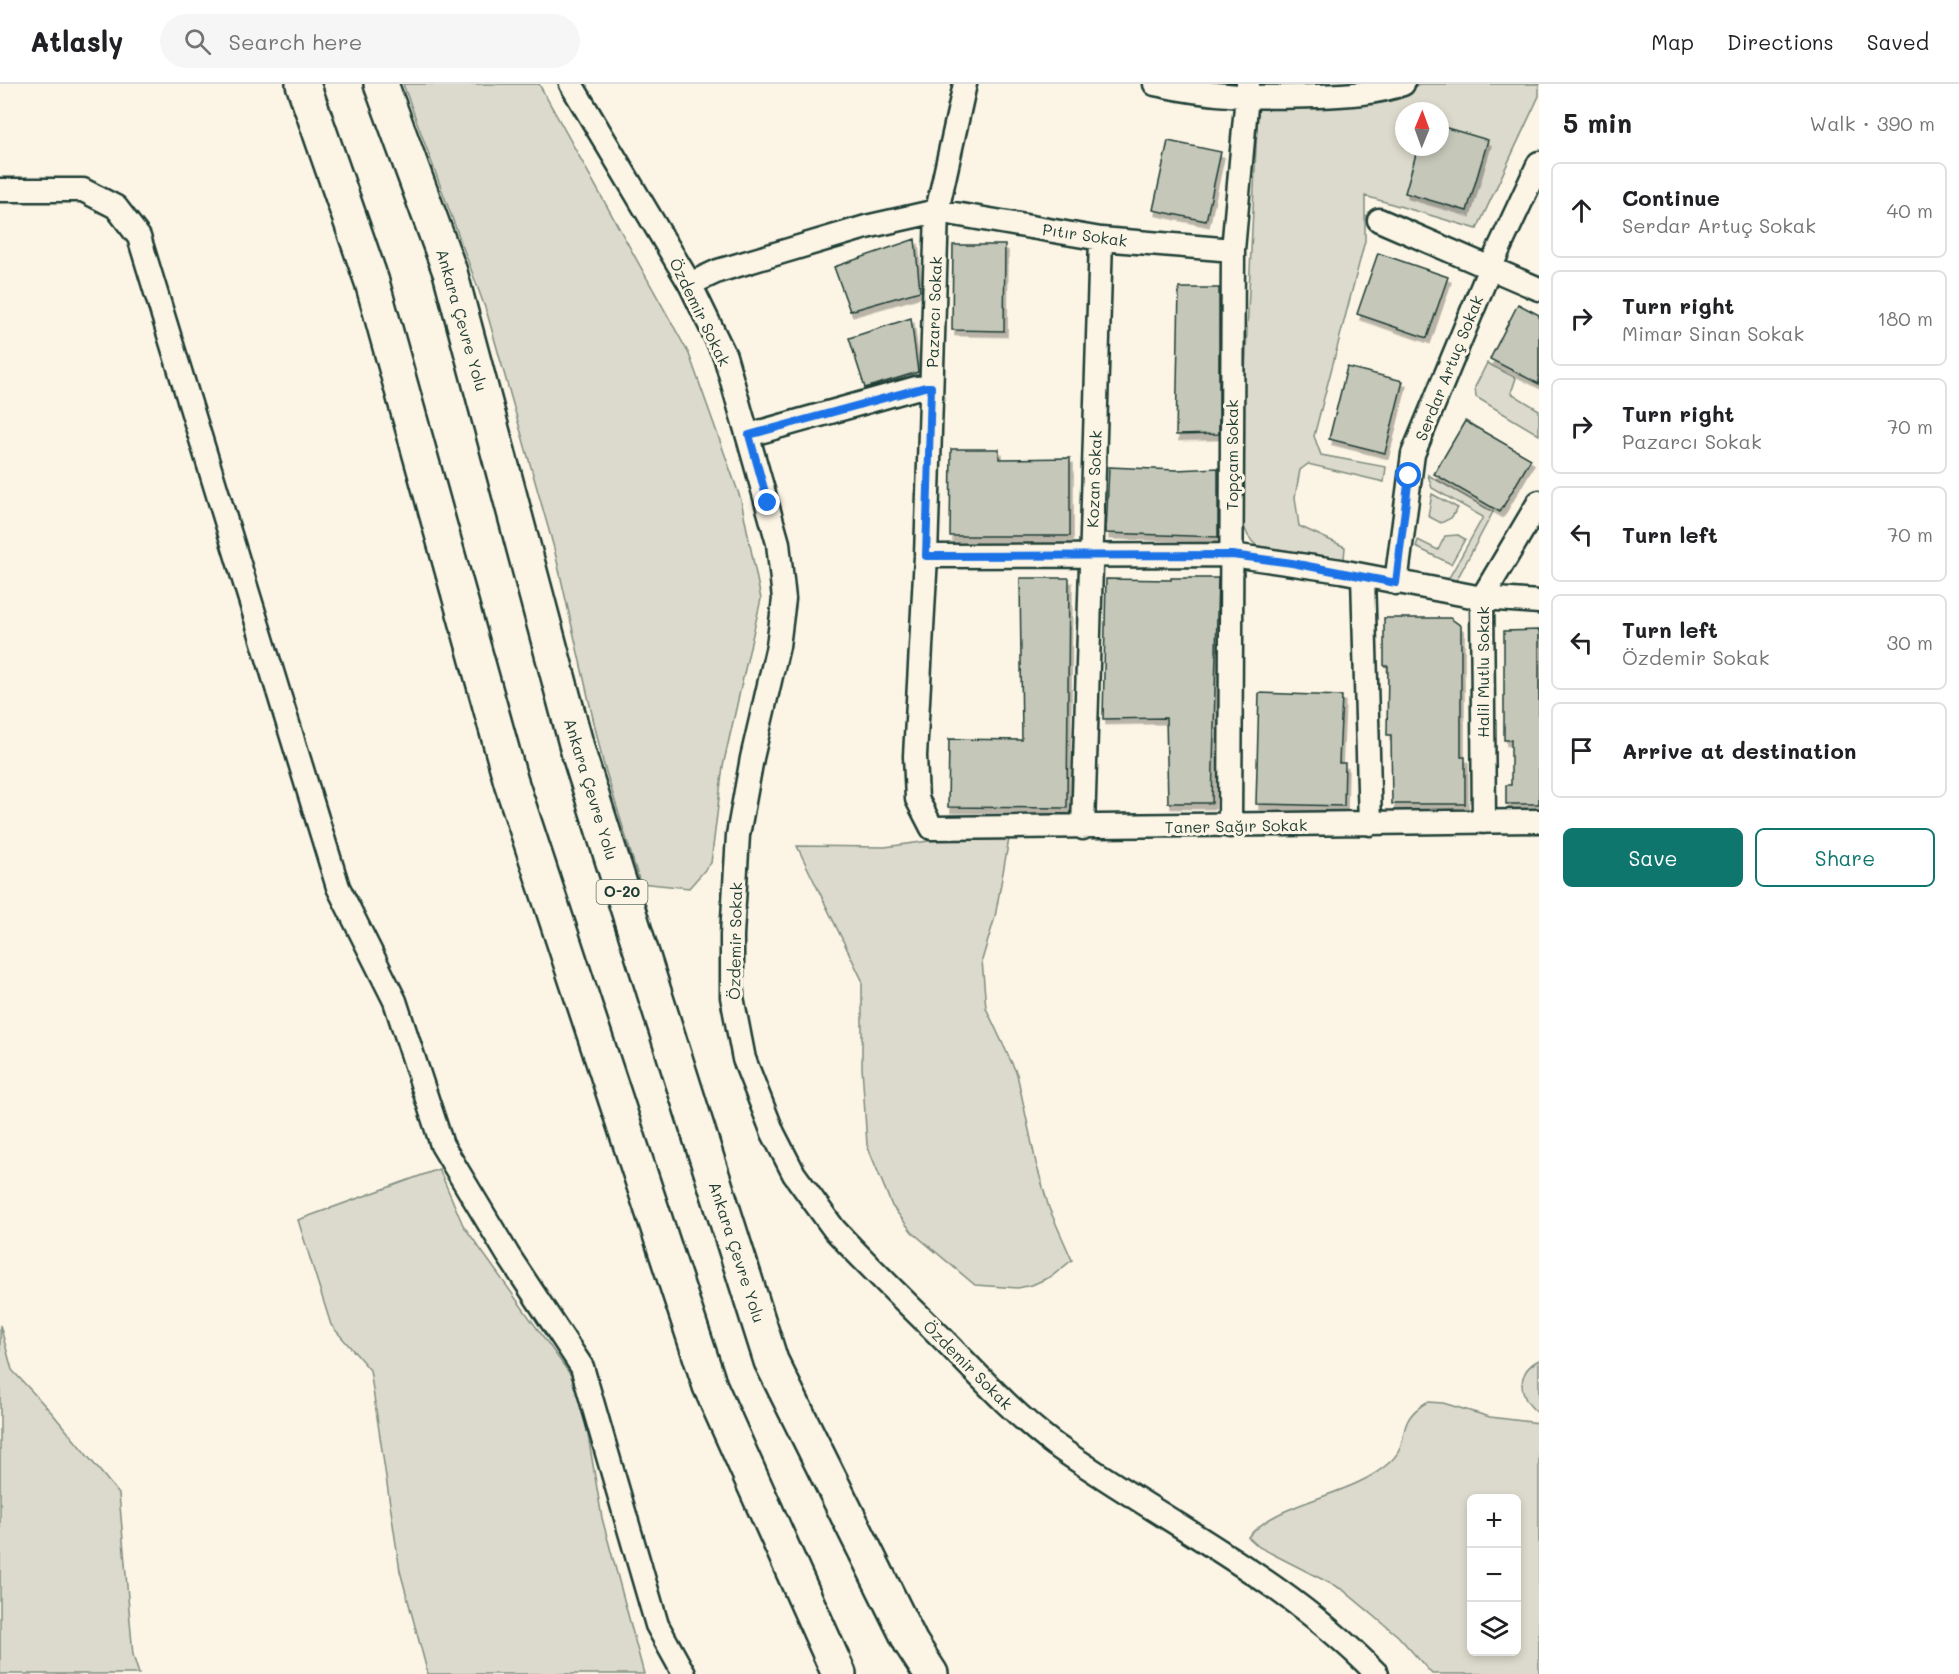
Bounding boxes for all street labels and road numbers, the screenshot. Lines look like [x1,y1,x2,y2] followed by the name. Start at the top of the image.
[1041,218,1129,251] street label: Pıtır Sokak
[432,246,493,393] street label: Ankara Çevre Yolu
[665,254,736,369] street label: Özdemir Sokak
[921,256,946,368] street label: Pazarcı Sokak
[1410,292,1487,444] street label: Serdar Artuç Sokak
[1221,400,1242,510] street label: Topçam Sokak
[1081,430,1106,528] street label: Kozan Sokak
[1472,606,1493,738] street label: Halil Mutlu Sokak
[560,715,623,862] street label: Ankara Çevre Yolu
[1164,814,1308,837] street label: Taner Sağır Sokak
[596,880,648,904] road number: O-20
[723,882,746,1000] street label: Özdemir Sokak
[705,1179,770,1325] street label: Ankara Çevre Yolu
[919,1316,1017,1414] street label: Özdemir Sokak

